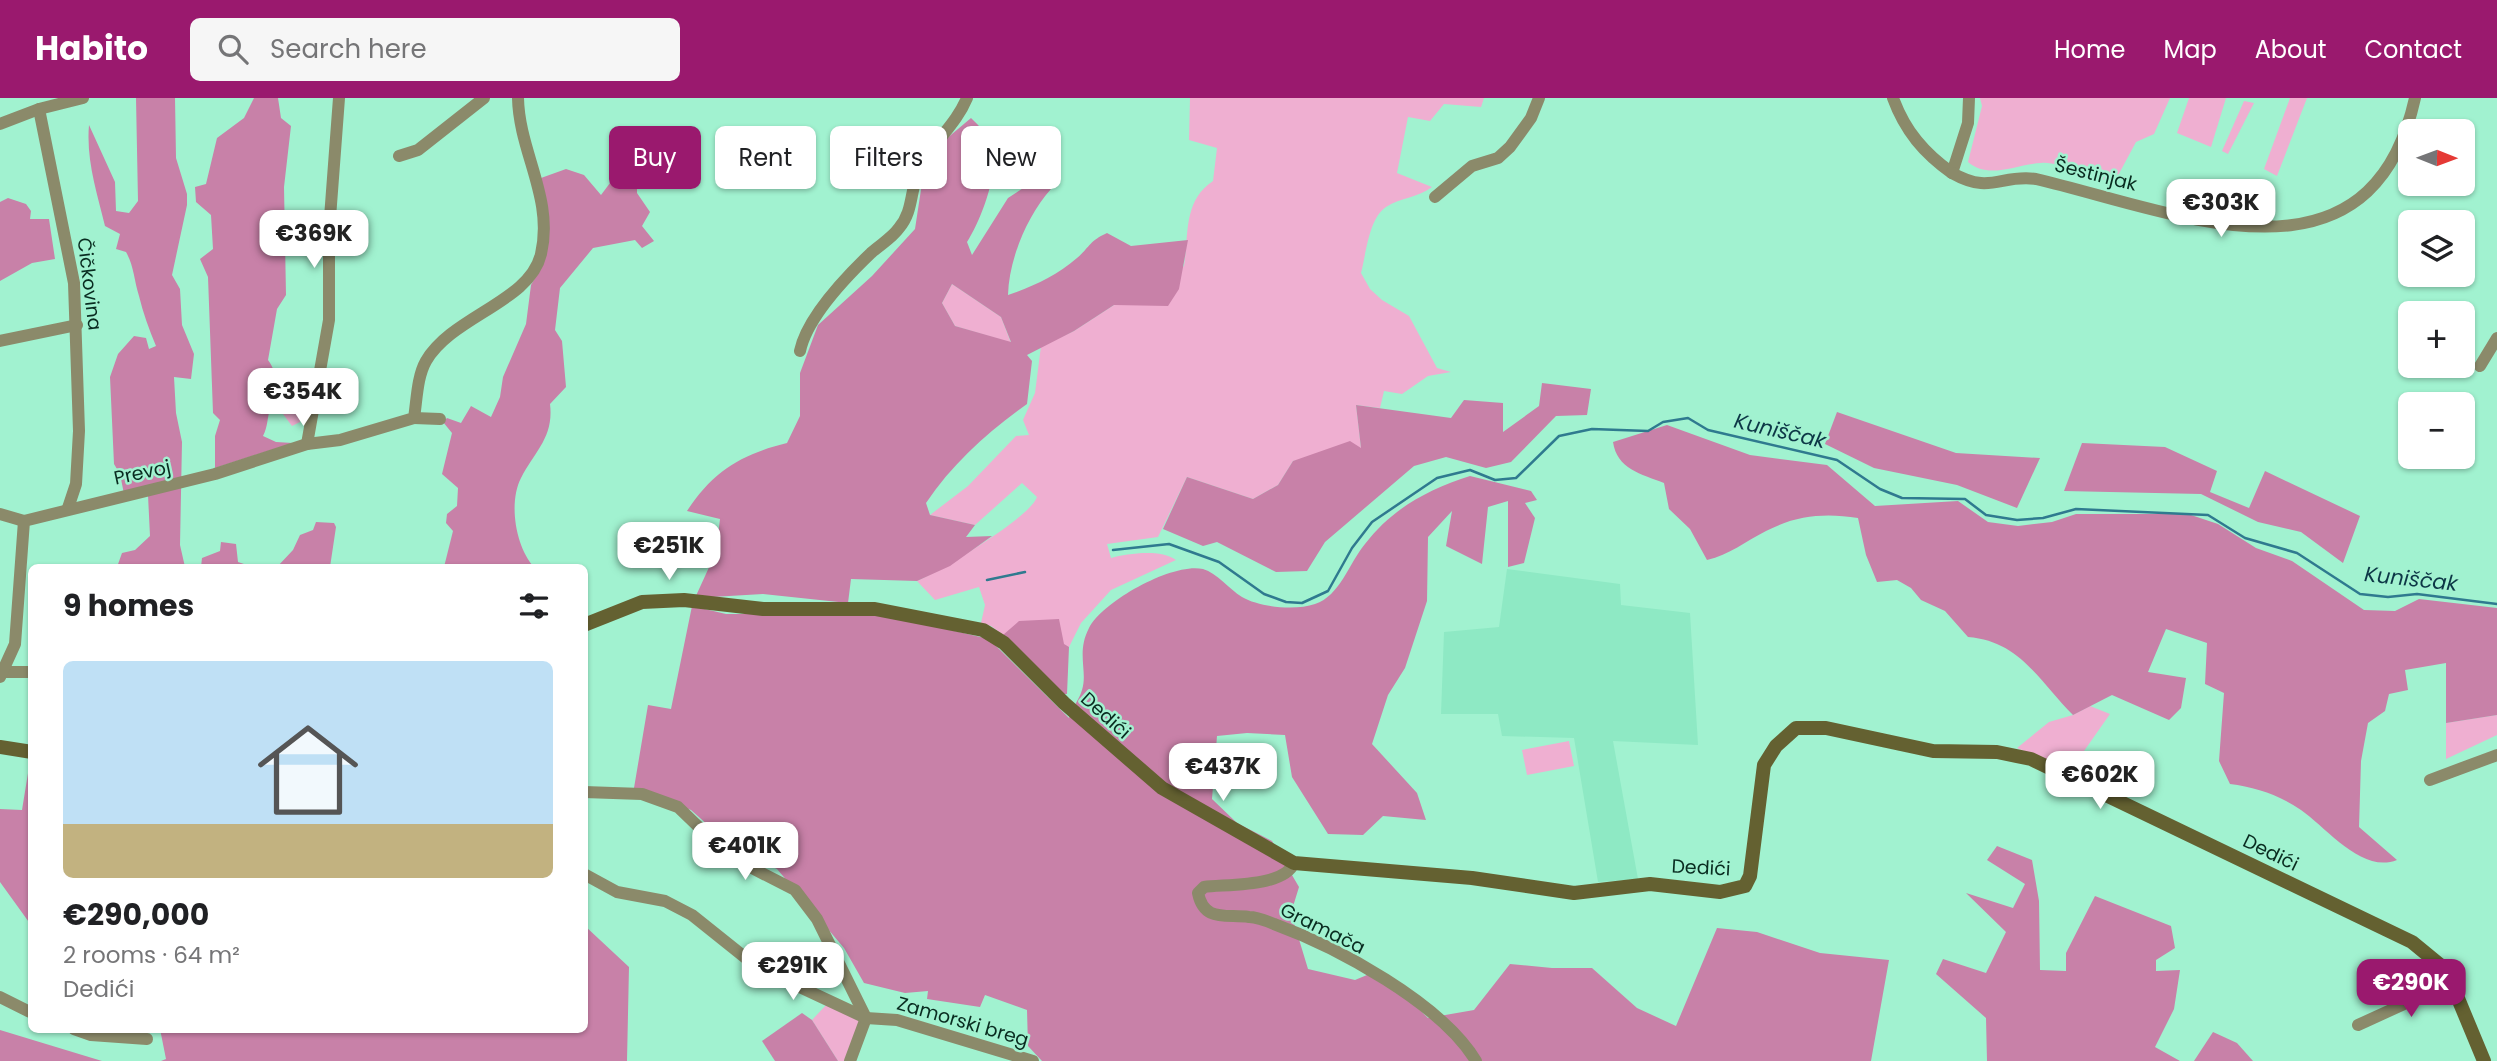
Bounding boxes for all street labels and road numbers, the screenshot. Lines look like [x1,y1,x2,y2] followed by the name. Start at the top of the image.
[2052,151,2140,198] street label: Šestinjak
[70,236,109,332] street label: Čičkovina
[111,453,173,492] street label: Prevoj
[1075,686,1137,745] street label: Dedići
[2238,827,2303,878] street label: Dedići
[1671,852,1731,883] street label: Dedići
[1276,896,1370,961] street label: Gramača
[894,990,1032,1053] street label: Zamorski breg

